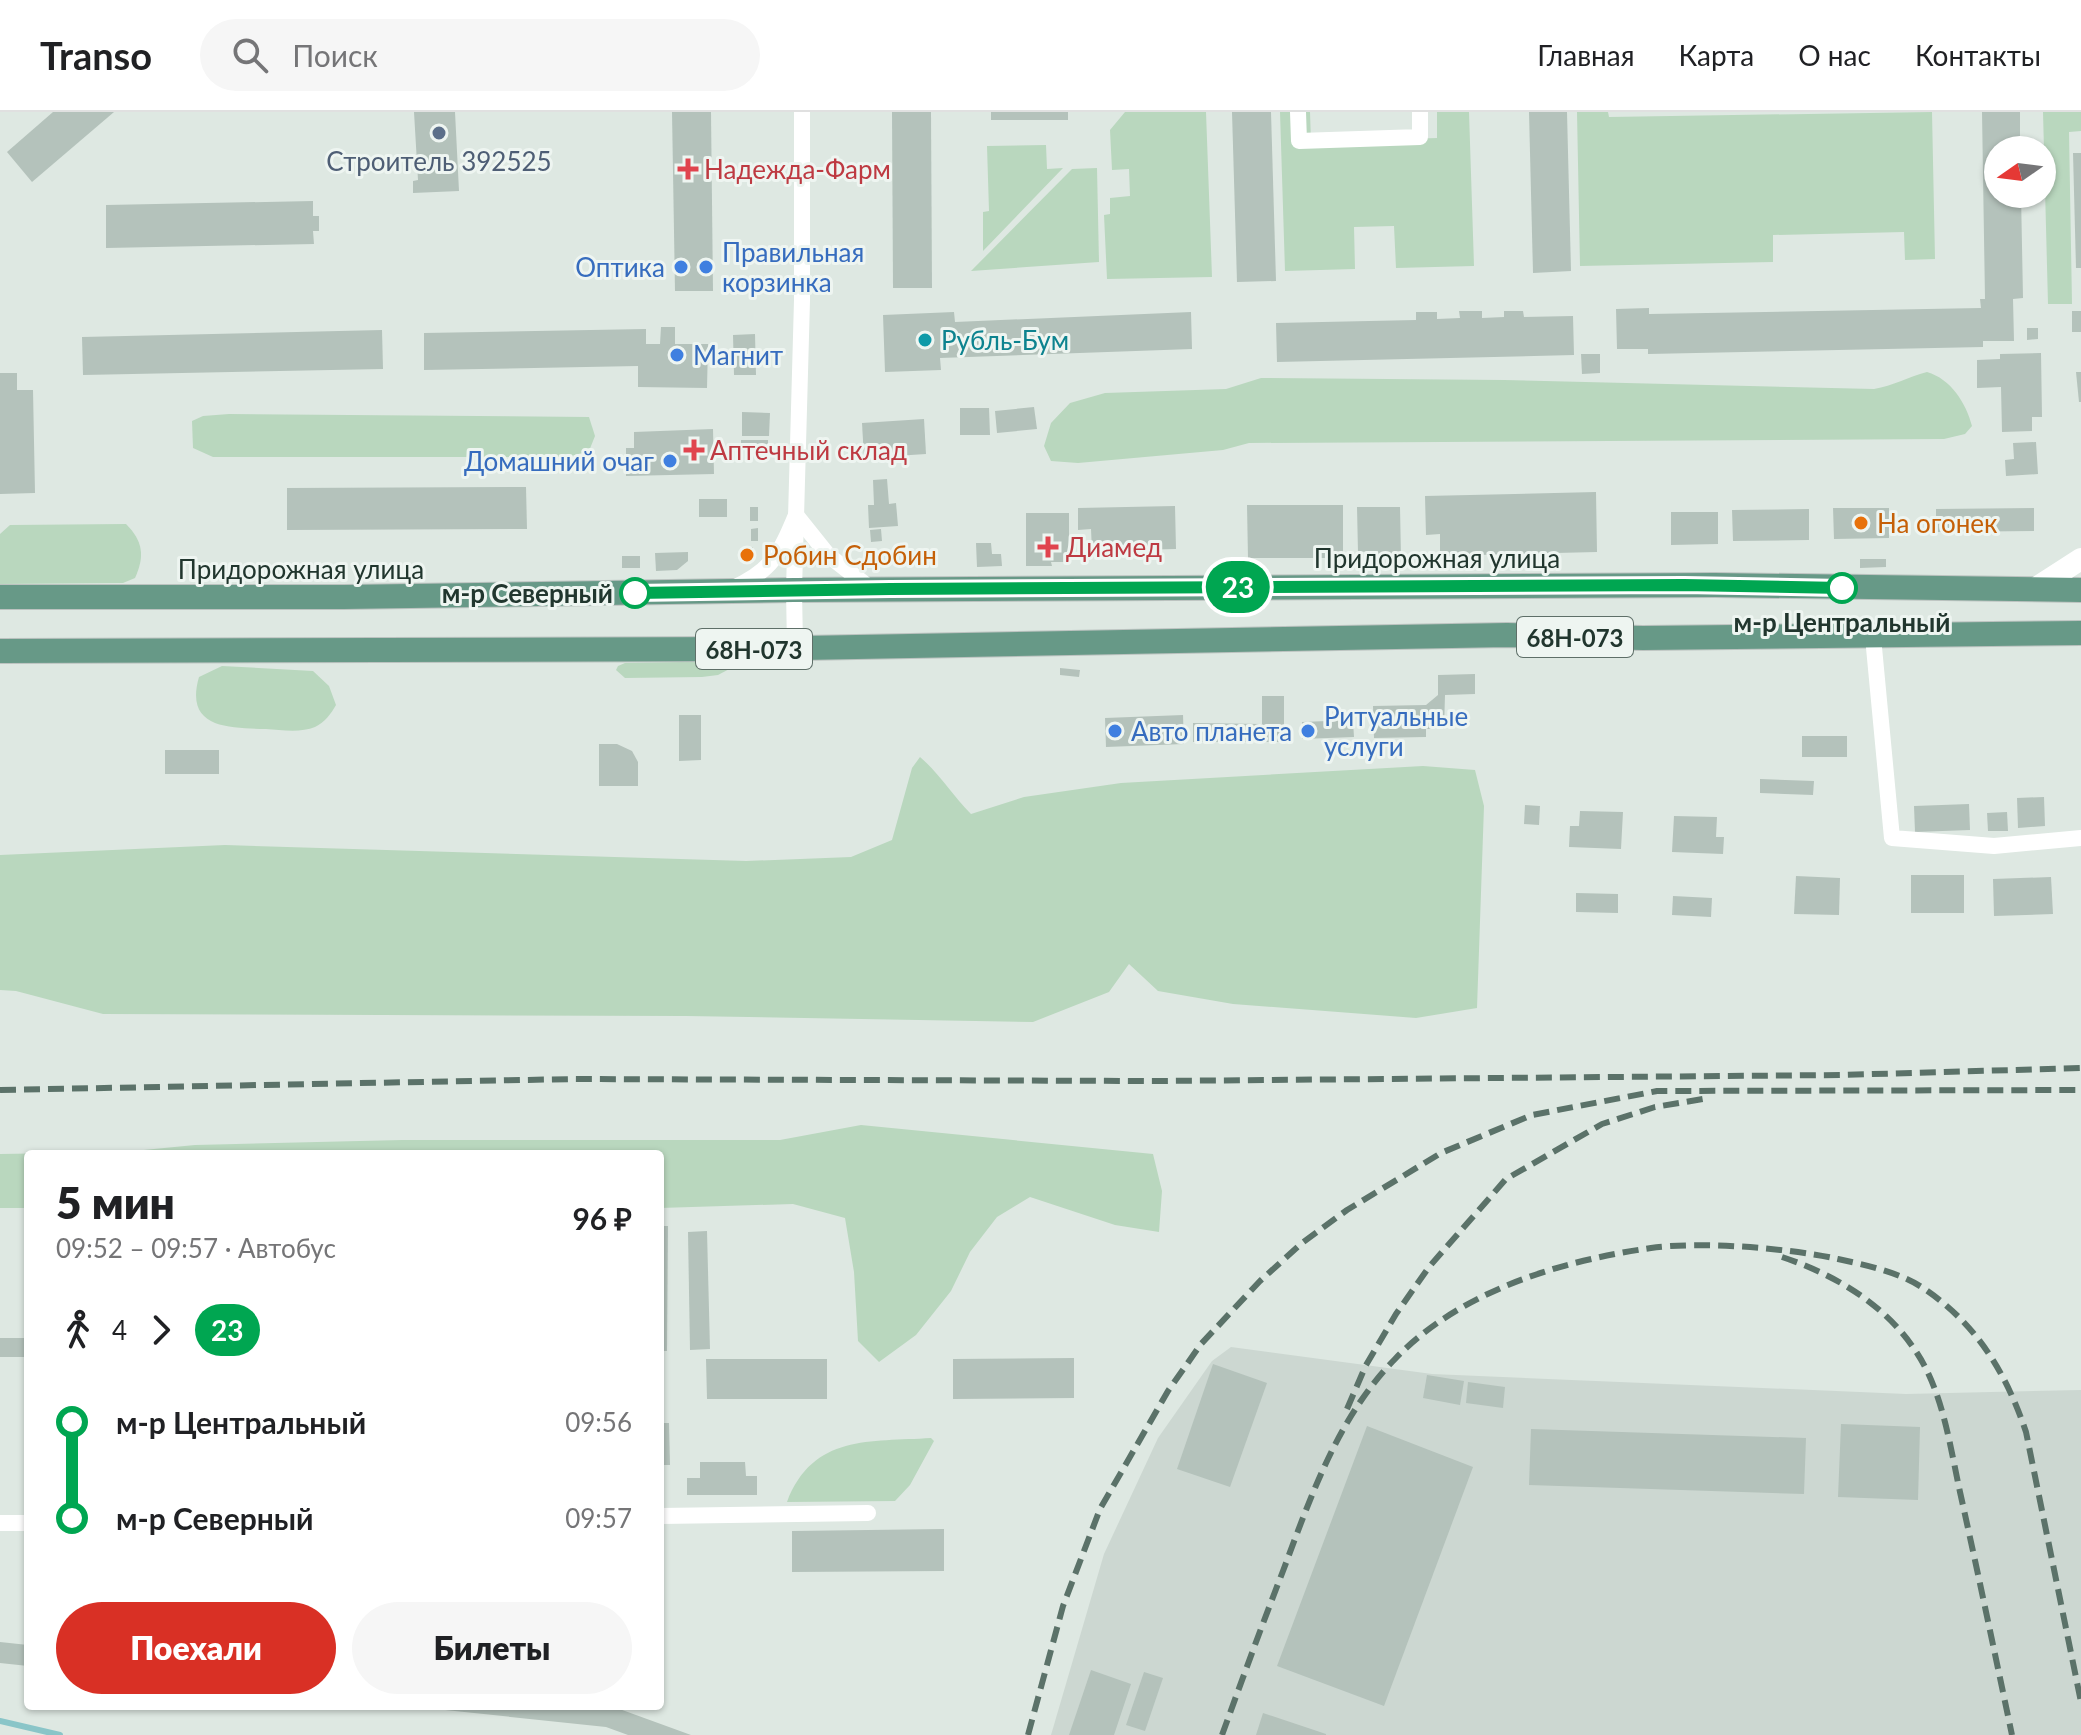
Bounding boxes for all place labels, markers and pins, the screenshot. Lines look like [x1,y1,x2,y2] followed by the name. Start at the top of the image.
[430,124,448,142] marker: Строитель 392525
[326,145,552,177] place label: Строитель 392525
[704,153,891,185] place label: Надежда-Фарм
[679,160,697,178] marker: Надежда-Фарм
[722,236,864,298] place label: Правильная корзинка
[575,251,665,283] place label: Оптика
[672,258,690,276] marker: Оптика
[697,258,715,276] marker: Правильная корзинка
[941,324,1069,356] place label: Рубль-Бум
[916,331,934,349] marker: Рубль-Бум
[693,339,783,371] place label: Магнит
[668,346,686,364] marker: Магнит
[710,434,907,466] place label: Аптечный склад
[685,441,703,459] marker: Аптечный склад
[464,445,654,477] place label: Домашний очаг
[661,452,679,470] marker: Домашний очаг
[1877,507,1998,539] place label: На огонек
[1852,514,1870,532] marker: На огонек
[1066,531,1162,563] place label: Диамед
[1037,536,1059,558] marker: Диамед
[763,539,937,571] place label: Робин Сдобин
[738,546,756,564] marker: Робин Сдобин
[1827,573,1857,603] marker: м-р Центральный
[442,577,613,609] place label: м-р Северный
[620,578,650,608] marker: м-р Северный
[1734,606,1950,638] place label: м-р Центральный
[1324,700,1468,762] place label: Ритуальные услуги
[1131,715,1292,747] place label: Авто планета
[1106,722,1124,740] marker: Авто планета
[1299,722,1317,740] marker: Ритуальные услуги

